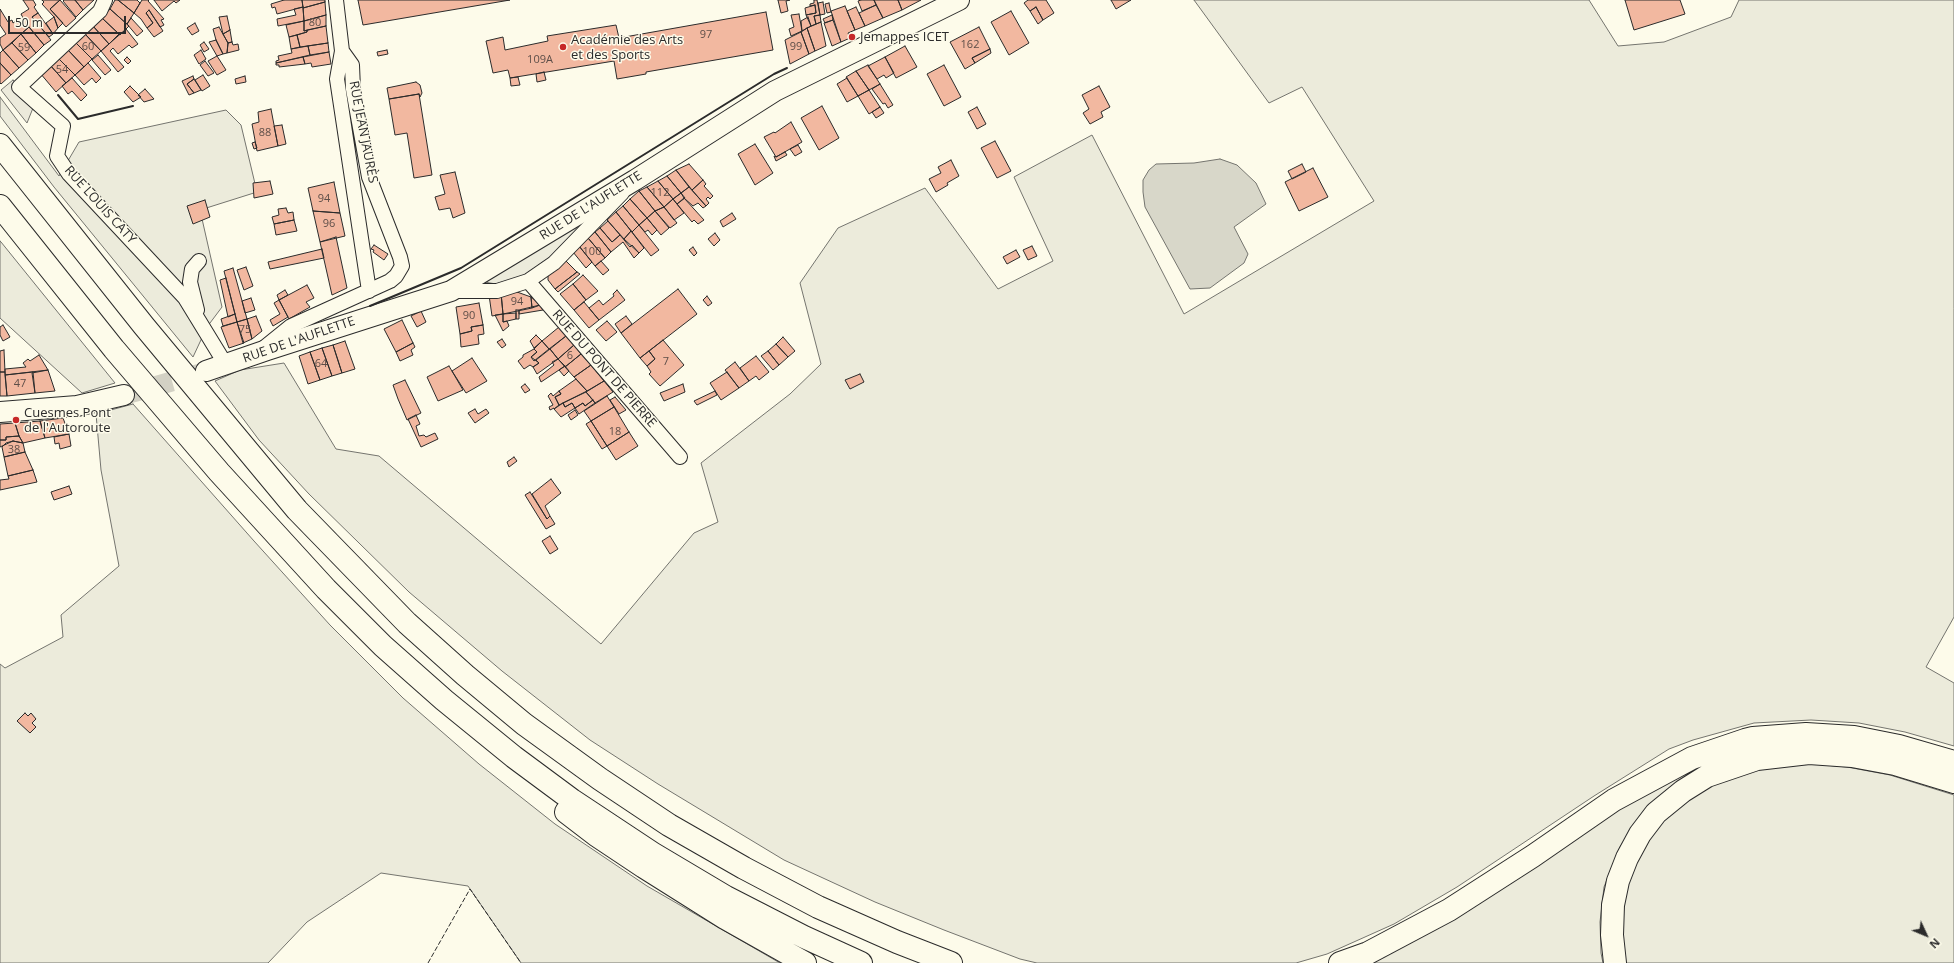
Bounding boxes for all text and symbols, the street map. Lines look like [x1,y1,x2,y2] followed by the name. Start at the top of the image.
[10,8,128,34] scale bar
[15,14,43,31] text: 50 m
[309,16,321,30] house number: 80
[700,28,712,42] house number: 97
[860,29,949,45] place label: Jemappes ICET
[571,32,683,63] place label: Académie des Arts et des Sports
[847,32,857,42] marker: Jemappes ICET
[961,38,979,52] house number: 162
[82,40,94,54] house number: 60
[790,40,802,54] house number: 99
[18,41,30,55] house number: 59
[558,42,568,52] marker: Académie des Arts et des Sports
[527,53,553,67] house number: 109A
[56,63,68,77] house number: 54
[345,80,381,184] street label: RUE JEAN JAURÈS
[259,126,271,140] house number: 88
[61,163,139,247] street label: RUE LOUIS CATY
[537,168,645,244] street label: RUE DE L'AUFLETTE
[651,186,669,200] house number: 112
[318,192,330,206] house number: 94
[323,217,335,231] house number: 96
[583,245,601,259] house number: 100
[511,295,523,309] house number: 94
[549,307,659,431] street label: RUE DU PONT DE PIERRE
[463,309,475,323] house number: 90
[241,313,357,367] street label: RUE DE L'AUFLETTE
[239,323,251,337] house number: 75
[567,349,573,363] house number: 6
[663,355,669,369] house number: 7
[315,357,327,371] house number: 64
[14,377,26,391] house number: 47
[24,405,111,436] place label: Cuesmes Pont de l'Autoroute
[11,415,21,425] marker: Cuesmes Pont de l'Autoroute
[609,425,621,439] house number: 18
[8,443,20,457] house number: 38
[1906,915,1946,955] north arrow
[1926,935,1944,952] text: N

